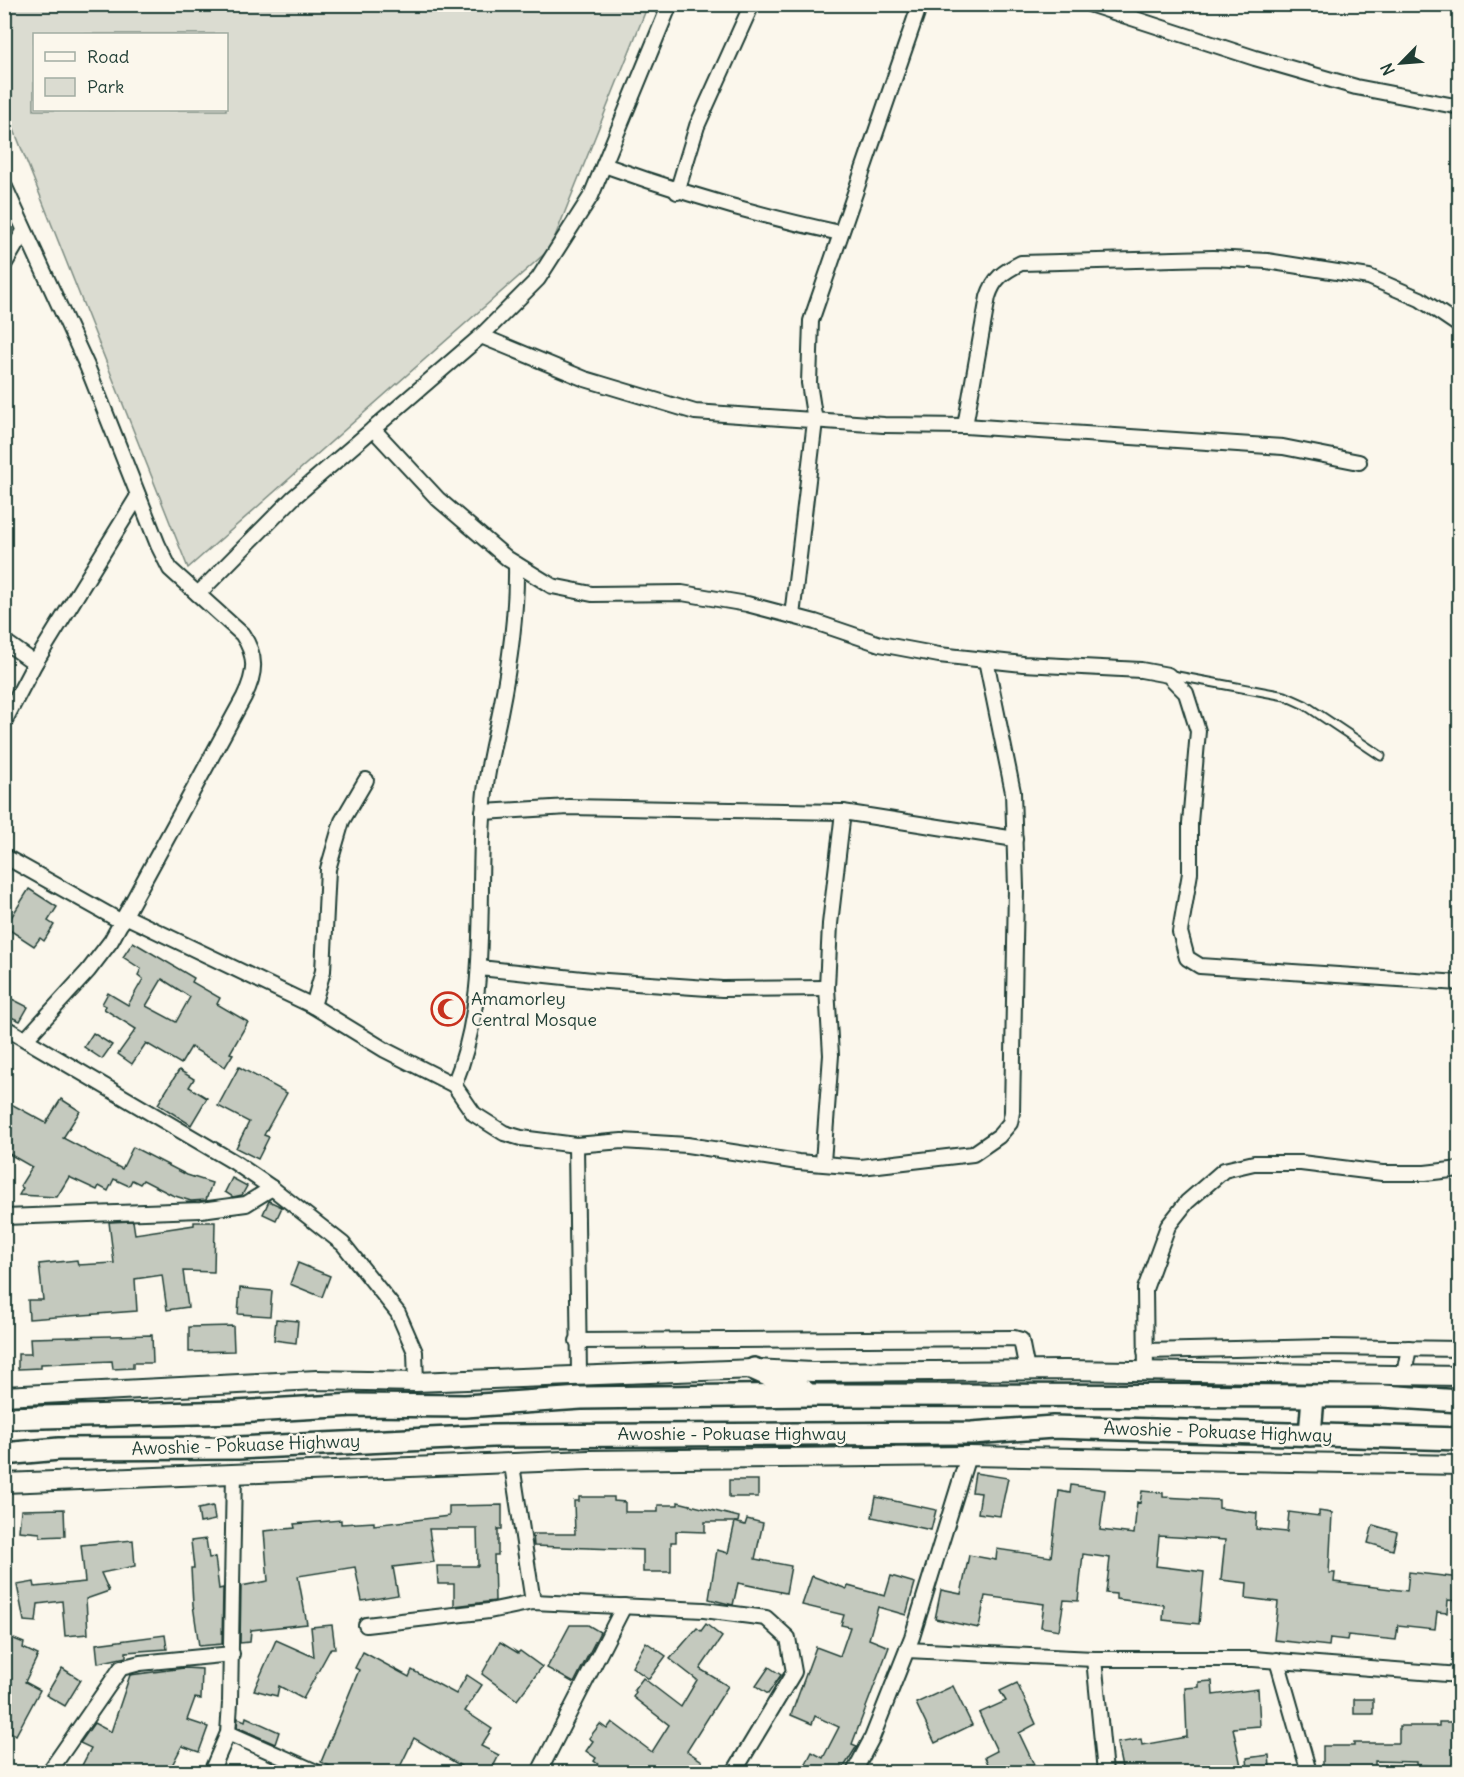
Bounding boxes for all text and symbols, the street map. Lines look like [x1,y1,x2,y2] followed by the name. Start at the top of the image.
[33,33,228,111] legend
[1371,33,1431,93] north arrow
[87,45,130,68] text: Road
[1376,60,1399,79] text: N
[87,75,124,98] text: Park
[471,987,597,1031] place label: Amamorley Central Mosque
[430,991,466,1027] mosque icon: Amamorley Central Mosque
[1103,1416,1333,1447] street label: Awoshie - Pokuase Highway
[618,1422,846,1445] street label: Awoshie - Pokuase Highway
[131,1429,361,1460] street label: Awoshie - Pokuase Highway

